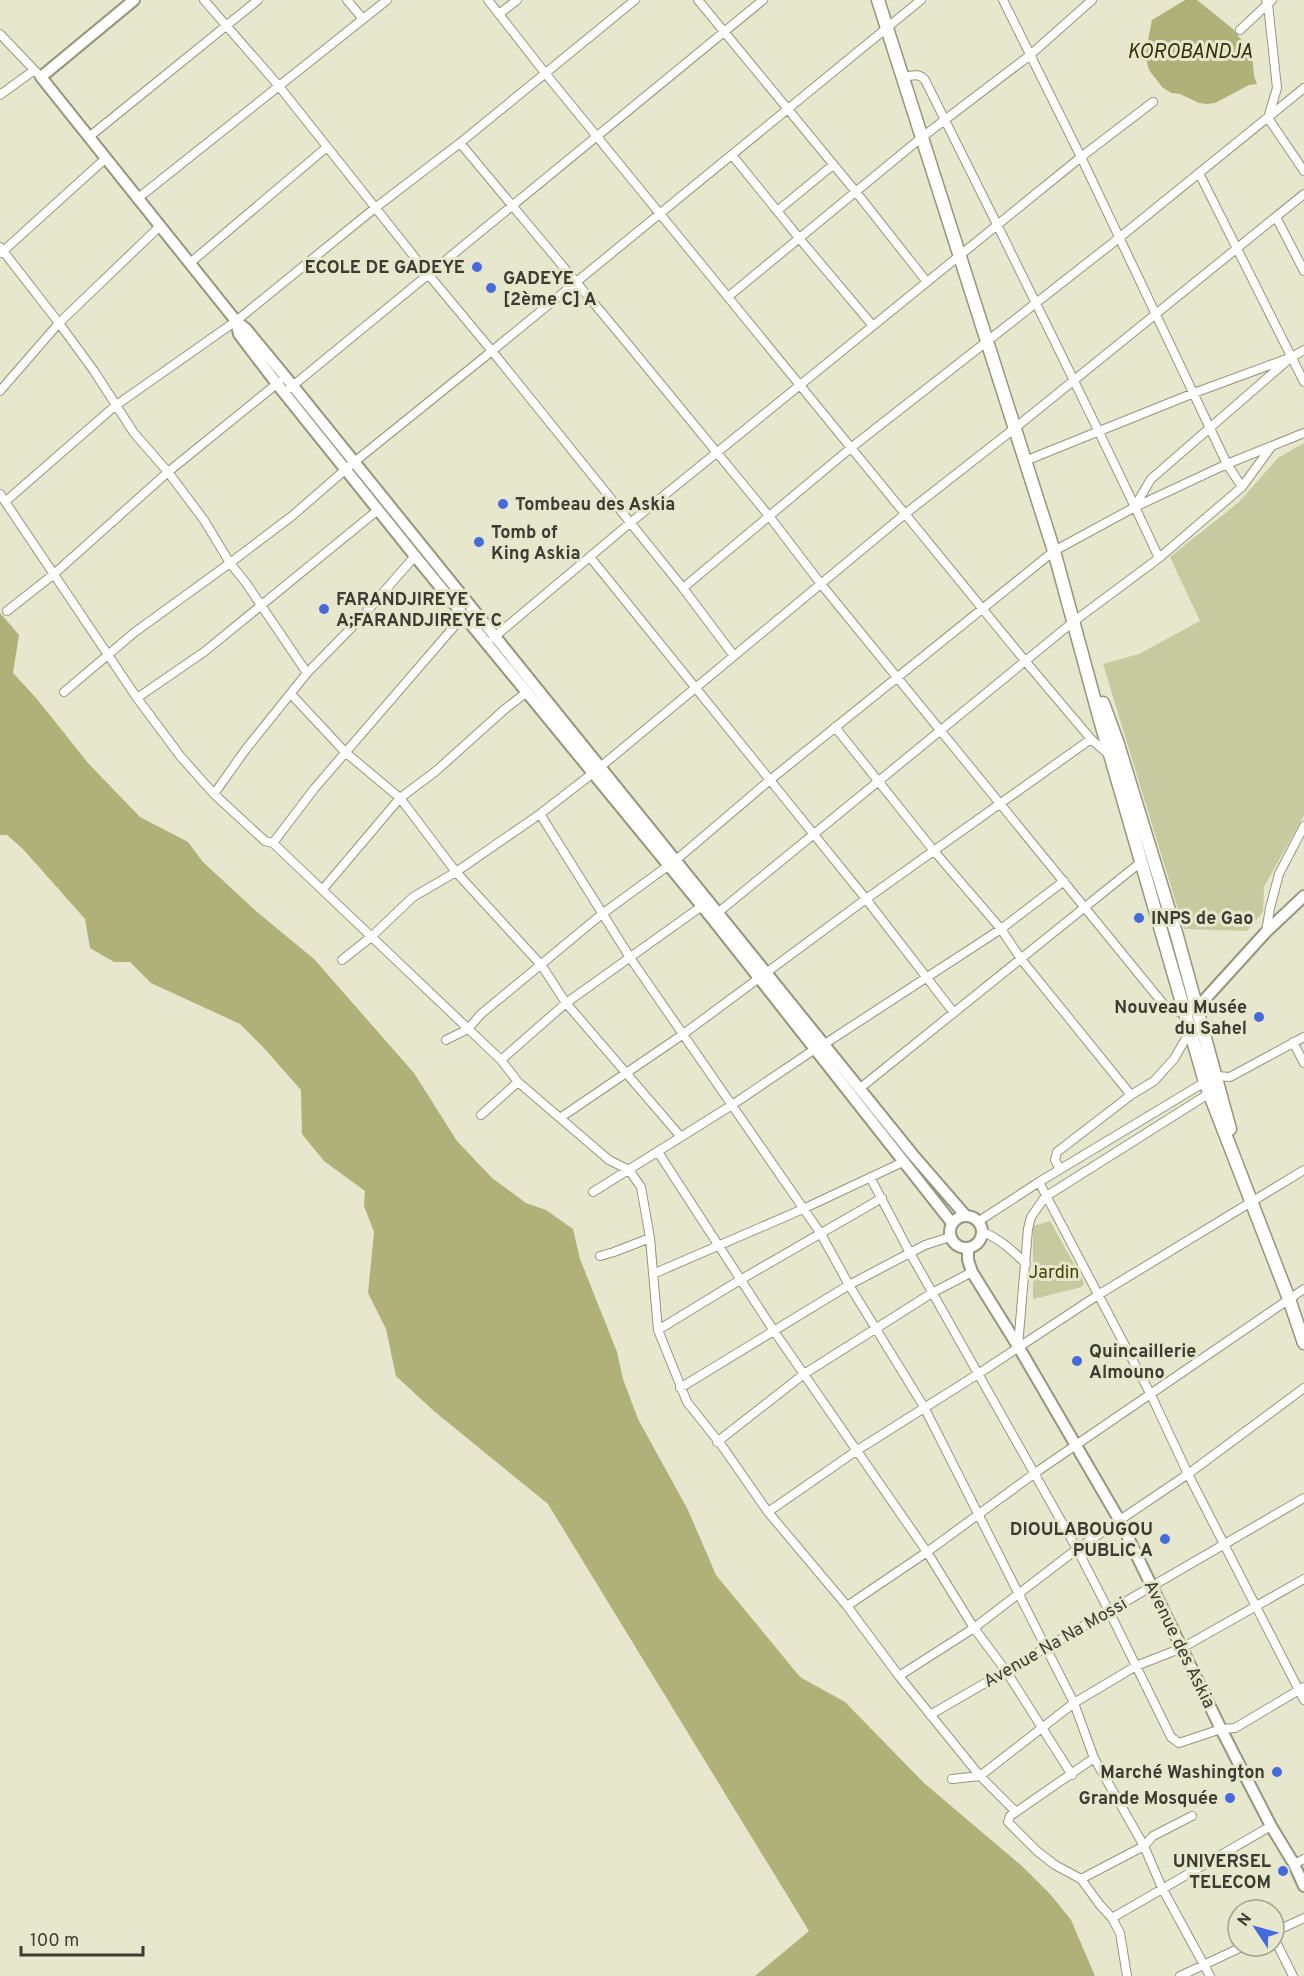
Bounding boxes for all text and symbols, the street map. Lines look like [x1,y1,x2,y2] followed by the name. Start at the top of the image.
[1127,40,1253,66] water label: KOROBANDJA
[305,257,465,280] place label: ECOLE DE GADEYE
[470,260,484,274] marker: ECOLE DE GADEYE
[503,268,597,312] place label: GADEYE [2ème C] A
[484,281,498,295] marker: GADEYE [2ème C] A
[515,494,675,517] place label: Tombeau des Askia
[496,497,510,511] marker: Tombeau des Askia
[491,522,581,566] place label: Tomb of King Askia
[472,535,486,549] marker: Tomb of King Askia
[336,589,502,633] place label: FARANDJIREYE A;FARANDJIREYE C
[317,602,331,616] marker: FARANDJIREYE A;FARANDJIREYE C
[1151,908,1253,931] place label: INPS de Gao
[1132,911,1146,925] marker: INPS de Gao
[1114,997,1247,1041] place label: Nouveau Musée du Sahel
[1252,1010,1266,1024] marker: Nouveau Musée du Sahel
[1029,1262,1079,1285] park label: Jardin
[1089,1341,1196,1385] place label: Quincaillerie Almouno
[1070,1354,1084,1368] marker: Quincaillerie Almouno
[1010,1519,1153,1563] place label: DIOULABOUGOU PUBLIC A
[1158,1532,1172,1546] marker: DIOULABOUGOU PUBLIC A
[1138,1577,1220,1713] street label: Avenue des Askia
[980,1593,1132,1694] street label: Avenue Na Na Mossi
[1100,1762,1265,1785] place label: Marché Washington
[1270,1765,1284,1779] marker: Marché Washington
[1078,1788,1218,1811] place label: Grande Mosquée
[1223,1791,1237,1805] marker: Grande Mosquée
[1173,1851,1271,1895] place label: UNIVERSEL TELECOM
[1276,1864,1290,1878] marker: UNIVERSEL TELECOM
[1226,1898,1286,1958] north arrow
[1234,1910,1257,1931] text: N
[21,1919,142,1957] scale bar
[30,1930,79,1953] text: 100 m

